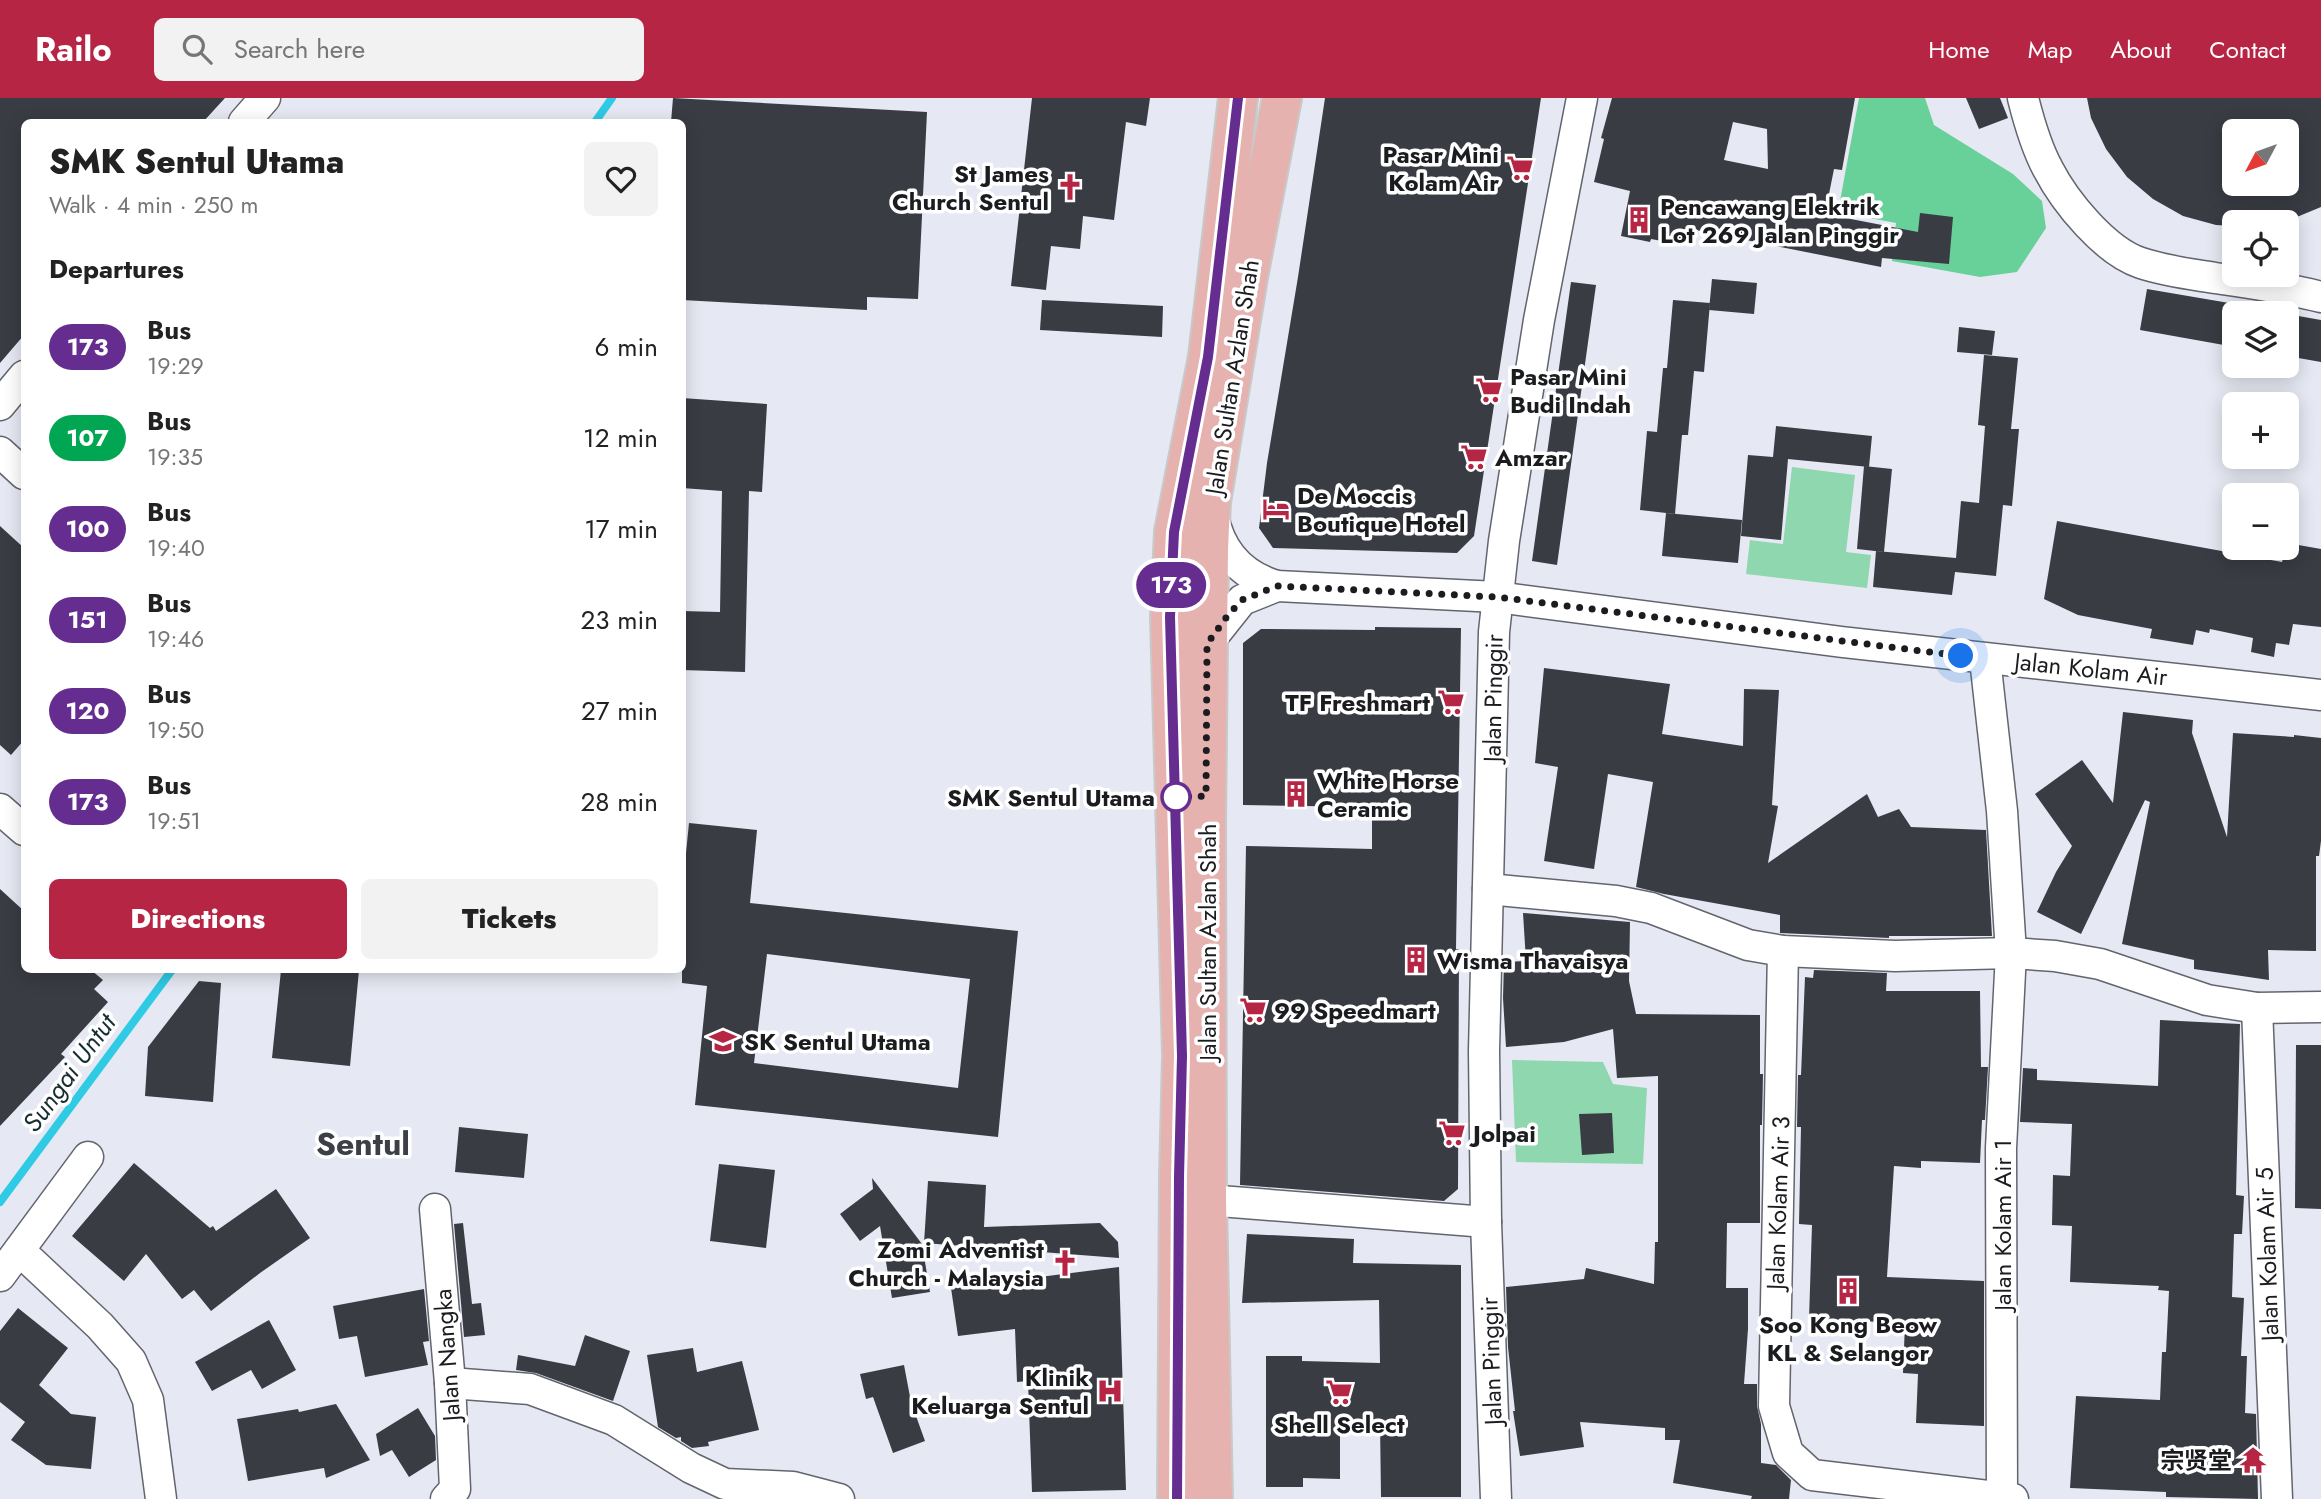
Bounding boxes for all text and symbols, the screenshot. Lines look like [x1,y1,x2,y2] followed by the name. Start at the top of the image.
[154,18,644,81] search box
[35,26,112,73] text: Railo
[178,30,216,68] icon: search
[234,30,365,68] text: Search here
[1928,32,1990,67] text: Home
[2028,32,2072,67] text: Map
[2110,32,2171,67] text: About
[2209,32,2286,67] text: Contact
[2222,119,2300,196] north arrow
[2222,119,2299,560] map controls
[1382,137,1499,200] place label: Pasar Mini Kolam Air
[49,138,344,185] text: SMK Sentul Utama
[584,142,658,216] button: heart
[1505,153,1535,183] supermarket icon: Pasar Mini Kolam Air
[892,156,1049,219] place label: St James Church Sentul
[1055,172,1085,202] church icon: St James Church Sentul
[49,188,258,222] text: Walk · 4 min · 250 m
[1660,189,1899,252] place label: Pencawang Elektrik Lot 269 Jalan Pinggir
[1624,205,1654,235] building icon: Pencawang Elektrik Lot 269 Jalan Pinggir
[2222,210,2299,287] button: locate
[49,250,184,288] text: Departures
[1196,257,1268,500] street label: Jalan Sultan Azlan Shah
[2222,301,2299,378] button: layers
[147,311,191,349] text: Bus
[595,328,658,366] text: 6 min
[67,329,108,364] text: 173
[147,349,204,383] text: 19:29
[1510,359,1631,422] place label: Pasar Mini Budi Indah
[1474,375,1504,405] supermarket icon: Pasar Mini Budi Indah
[2222,392,2299,469] button: +
[147,402,191,440] text: Bus
[583,419,658,457] text: 12 min
[66,420,109,455] text: 107
[147,440,203,474] text: 19:35
[1494,440,1568,475] place label: Amzar
[1459,442,1489,472] supermarket icon: Amzar
[1297,478,1466,541] place label: De Moccis Boutique Hotel
[2222,483,2299,560] button: −
[147,493,191,531] text: Bus
[1261,494,1291,524] hotel icon: De Moccis Boutique Hotel
[584,510,658,548] text: 17 min
[66,511,110,546] text: 100
[147,531,205,565] text: 19:40
[1131,562,1211,608] line badge: 173
[1150,567,1192,602] text: 173
[147,584,191,622] text: Bus
[581,601,658,639] text: 23 min
[68,602,107,637] text: 151
[147,622,204,656] text: 19:46
[1474,633,1512,765] street label: Jalan Pinggir
[1943,638,1978,673] your location
[2010,643,2170,695] street label: Jalan Kolam Air
[147,675,191,713] text: Bus
[1285,685,1430,720] place label: TF Freshmart
[1436,687,1466,717] supermarket icon: TF Freshmart
[581,692,658,730] text: 27 min
[66,693,109,728] text: 120
[147,713,204,747] text: 19:50
[1317,763,1459,826] place label: White Horse Ceramic
[147,766,191,804] text: Bus
[1281,779,1311,809] building icon: White Horse Ceramic
[947,780,1155,815] place label: SMK Sentul Utama
[1161,782,1191,812] marker: SMK Sentul Utama
[581,783,658,821] text: 28 min
[67,784,108,819] text: 173
[147,804,201,838] text: 19:51
[1190,823,1225,1064] street label: Jalan Sultan Azlan Shah
[49,879,347,959] button: Directions
[361,879,658,959] button: Tickets
[1437,943,1628,978] place label: Wisma Thavaisya
[1401,945,1431,975] building icon: Wisma Thavaisya
[1274,993,1436,1028] place label: 99 Speedmart
[1238,995,1268,1025] supermarket icon: 99 Speedmart
[13,1005,126,1140] water label: Sungai Untut
[744,1024,931,1059] place label: SK Sentul Utama
[708,1026,738,1056] school or university icon: SK Sentul Utama
[1469,1116,1536,1151] place label: Jolpai
[1757,1116,1799,1293] street label: Jalan Kolam Air 3
[1437,1118,1467,1148] supermarket icon: Jolpai
[316,1121,410,1167] district label: Sentul
[1985,1139,2020,1314] street label: Jalan Kolam Air 1
[2246,1166,2288,1345] street label: Jalan Kolam Air 5
[848,1232,1044,1295] place label: Zomi Adventist Church - Malaysia
[1050,1248,1080,1278] church icon: Zomi Adventist Church - Malaysia
[1833,1276,1863,1306] building icon: Soo Kong Beow KL & Selangor
[425,1288,469,1425] street label: Jalan Nangka
[1471,1296,1511,1429] street label: Jalan Pinggir
[1759,1307,1938,1370] place label: Soo Kong Beow KL & Selangor
[911,1360,1089,1423] place label: Klinik Keluarga Sentul
[1095,1376,1125,1406] hospital icon: Klinik Keluarga Sentul
[1324,1377,1354,1407] supermarket icon: Shell Select
[1273,1407,1405,1442] place label: Shell Select
[2160,1443,2232,1478] place label: 宗贤堂
[2238,1445,2268,1475] temple icon: 宗贤堂

